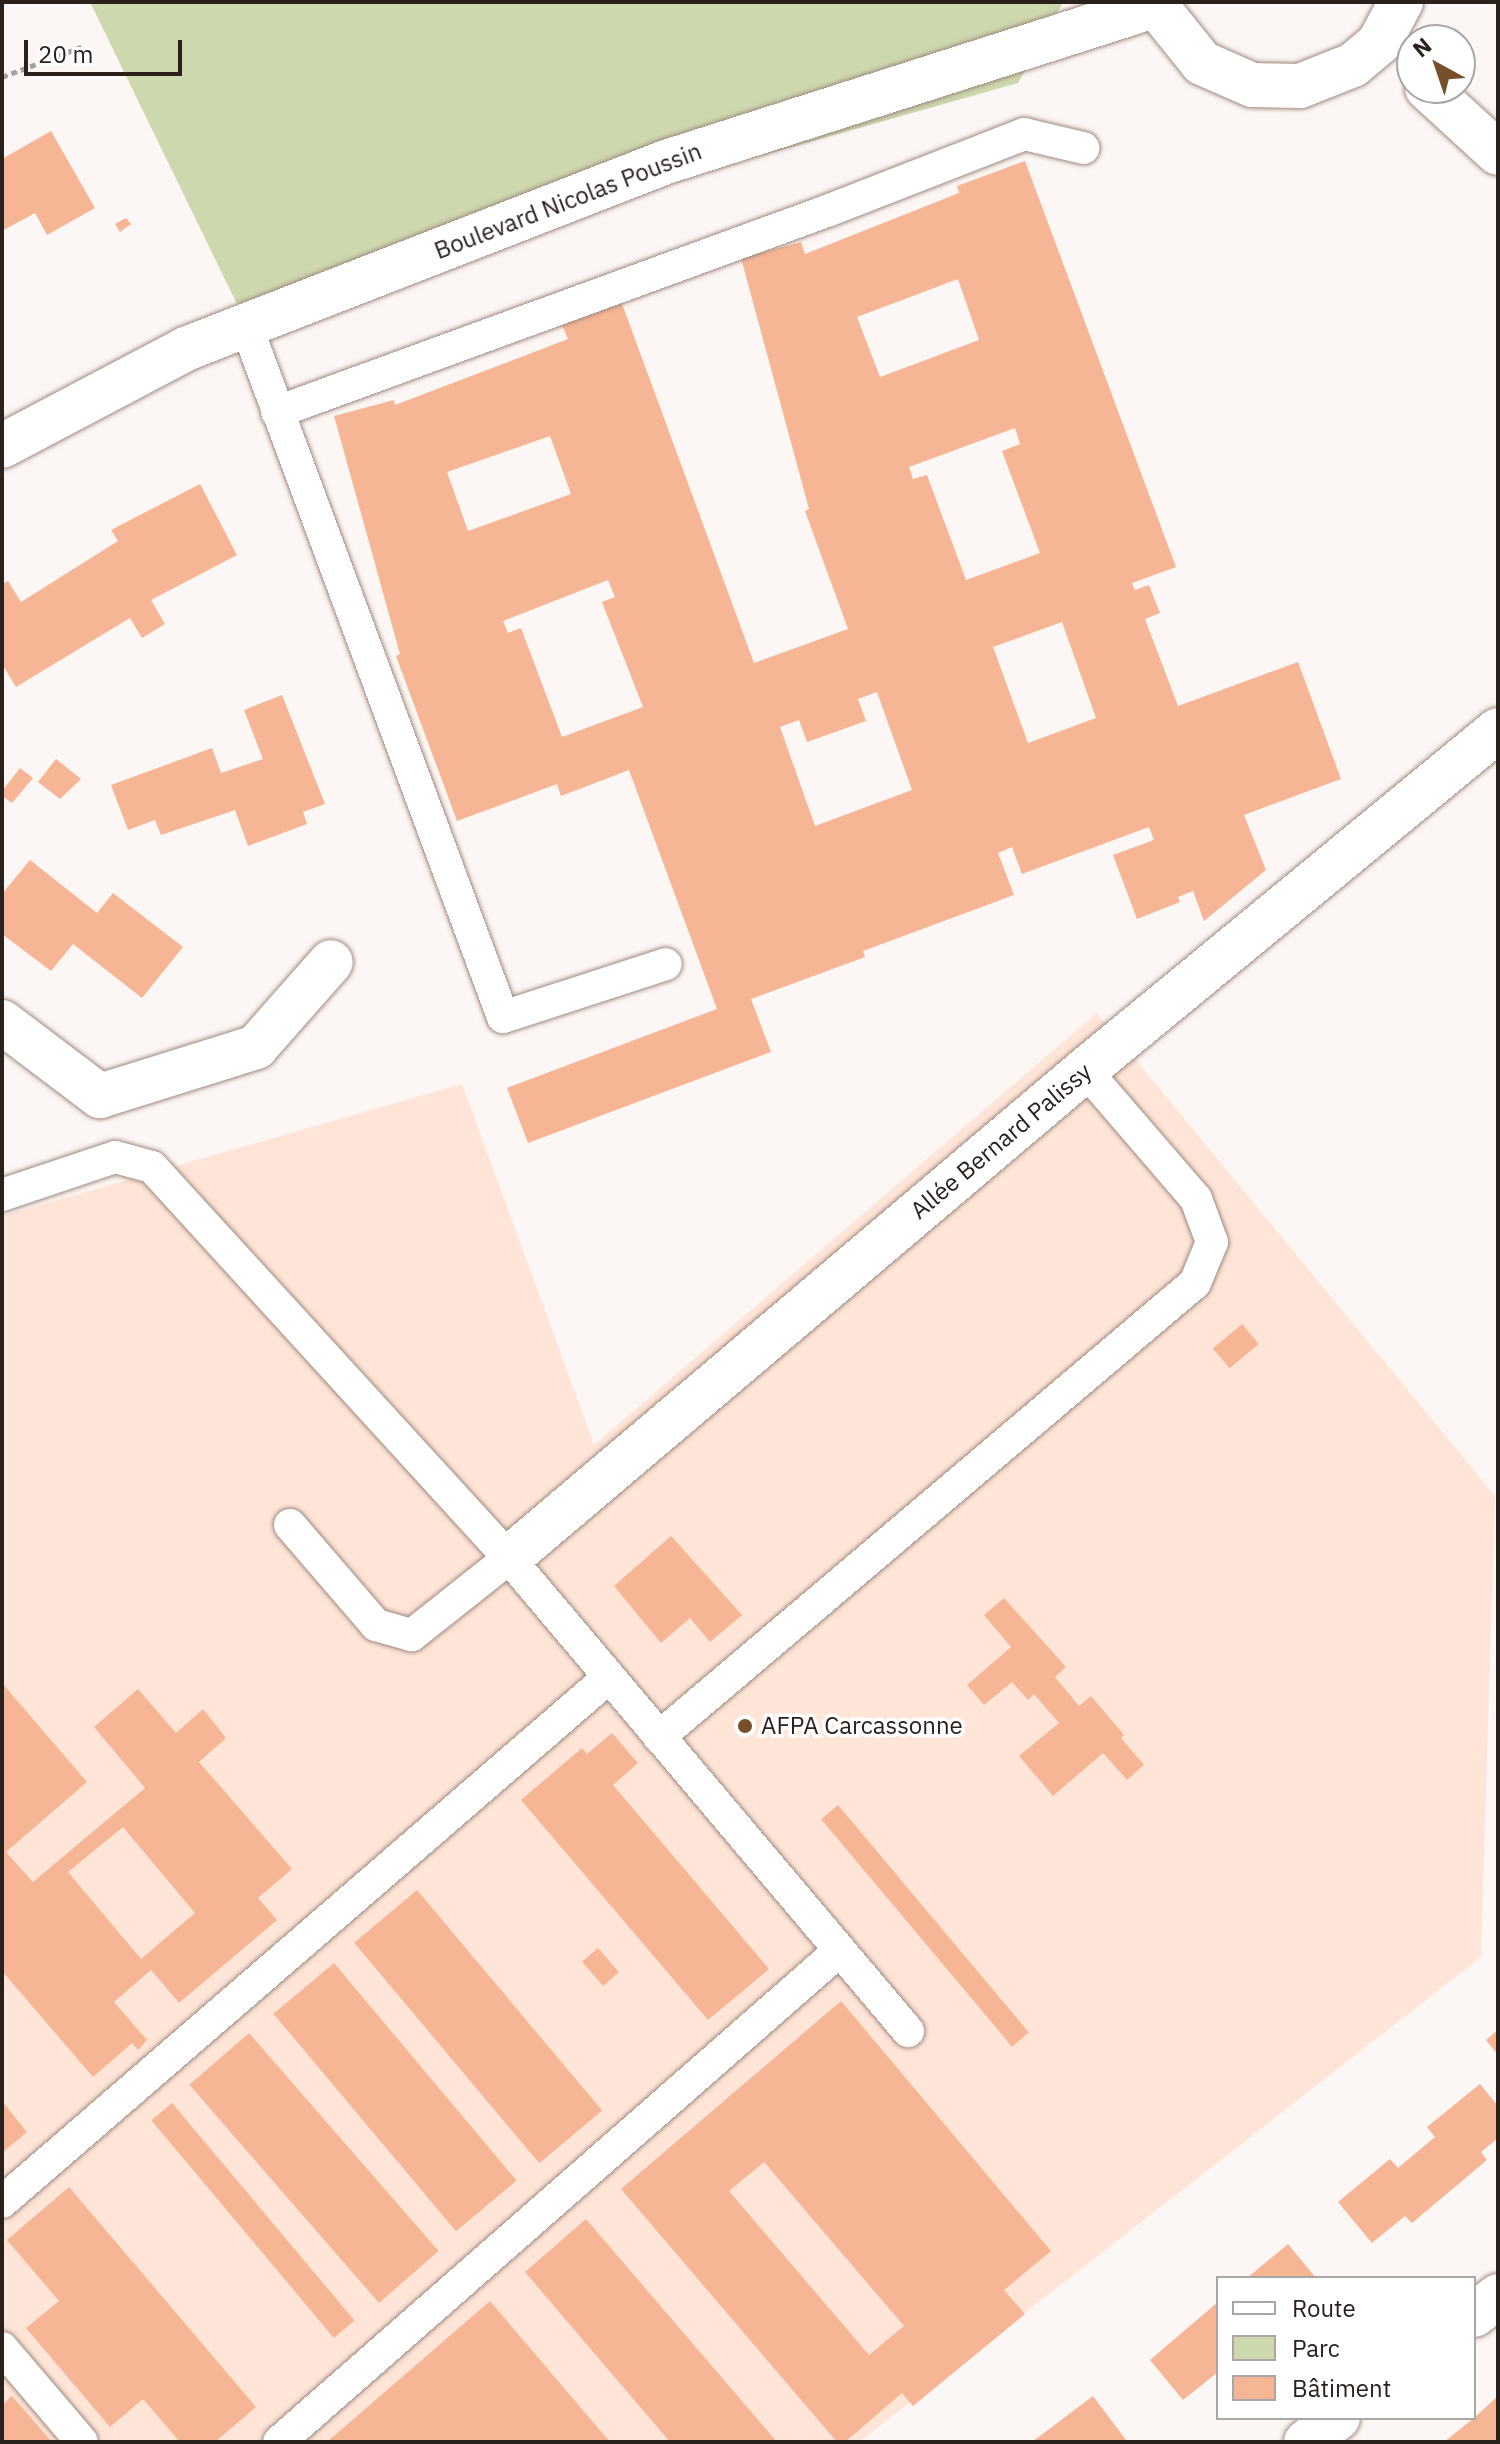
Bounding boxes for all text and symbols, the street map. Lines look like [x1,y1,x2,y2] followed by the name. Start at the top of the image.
[28,24,186,74] scale bar
[1396,24,1476,104] north arrow
[1406,31,1437,63] text: N
[38,38,93,70] text: 20 m
[430,137,706,265] street label: Boulevard Nicolas Poussin
[905,1057,1097,1225] street label: Allée Bernard Palissy
[761,1712,963,1740] place label: AFPA Carcassonne
[736,1717,754,1735] marker: AFPA Carcassonne
[1216,2276,1476,2420] legend
[1292,2292,1356,2324] text: Route
[1292,2332,1340,2364] text: Parc
[1292,2372,1391,2404] text: Bâtiment

